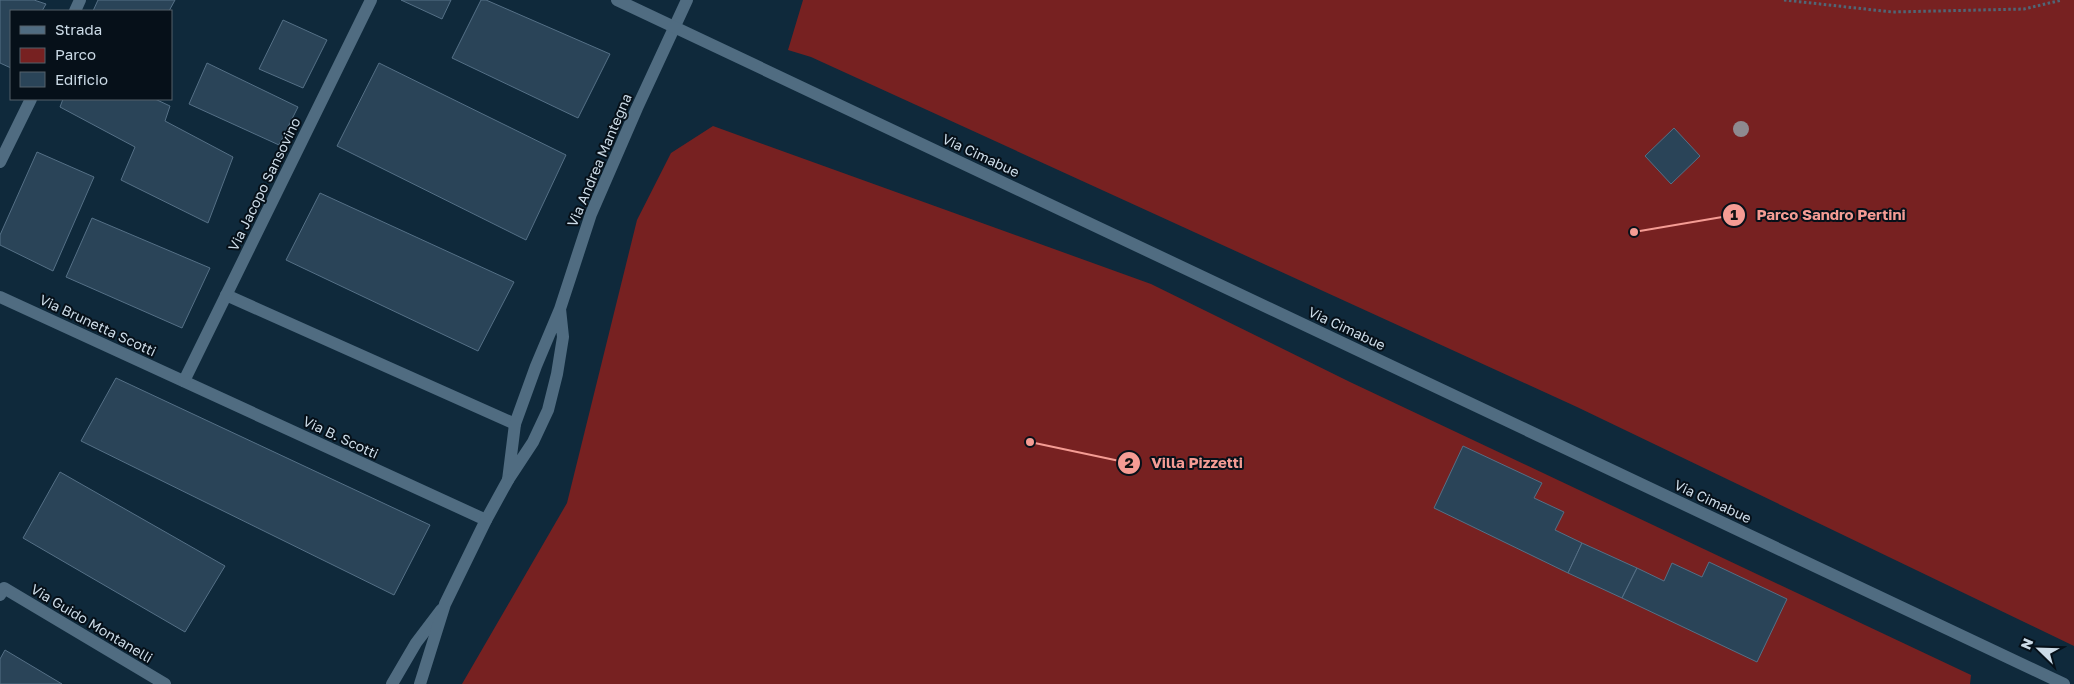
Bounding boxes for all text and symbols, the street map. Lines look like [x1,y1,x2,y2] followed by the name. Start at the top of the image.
[10,10,172,100] legend
[55,20,102,38] text: Strada
[55,45,96,63] text: Parco
[55,70,108,88] text: Edificio
[563,91,635,229] street label: Via Andrea Mantegna
[224,114,304,254] street label: Via Jacopo Sansovino
[940,130,1022,180] street label: Via Cimabue
[1722,200,1916,230] callout: Parco Sandro Pertini
[1730,205,1738,223] text: 1
[1756,205,1906,223] text: Parco Sandro Pertini
[37,290,159,360] street label: Via Brunetta Scotti
[1306,303,1388,353] street label: Via Cimabue
[301,412,381,462] street label: Via B. Scotti
[1117,448,1253,478] callout: Villa Pizzetti
[1124,453,1134,471] text: 2
[1151,453,1243,471] text: Villa Pizzetti
[1672,476,1754,526] street label: Via Cimabue
[28,580,156,666] street label: Via Guido Montanelli
[2014,624,2064,674] north arrow
[2017,636,2036,652] text: N

